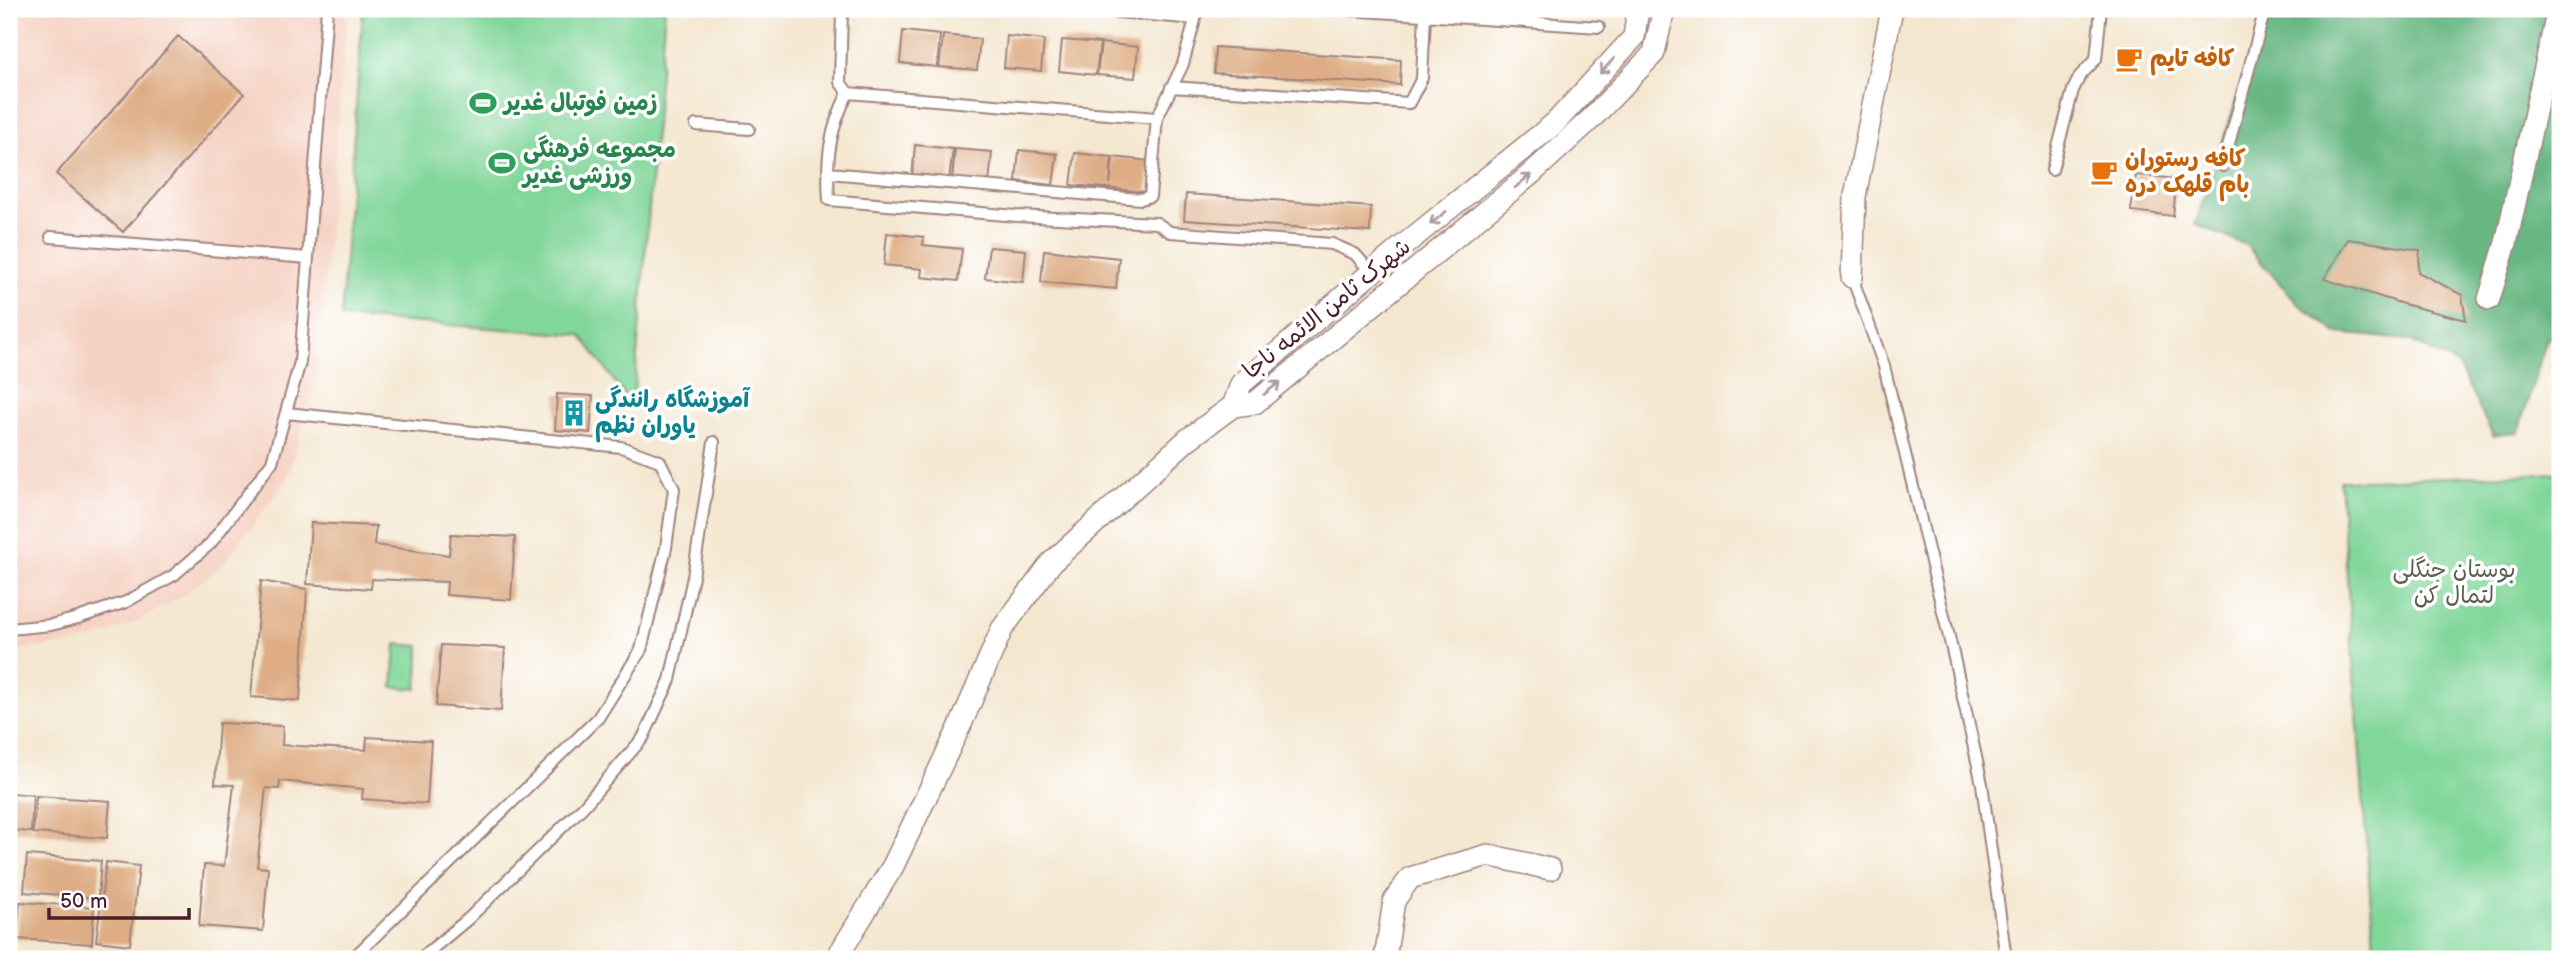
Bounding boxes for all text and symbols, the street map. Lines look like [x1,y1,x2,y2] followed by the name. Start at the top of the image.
[2114,44,2144,74] cafe icon: کافه تایم
[2150,45,2235,76] place label: کافه تایم
[1599,57,1616,74] one-way arrow
[468,88,498,118] sports icon: زمین فوتبال غدیر
[502,89,657,117] place label: زمین فوتبال غدیر
[521,135,676,190] place label: مجموعه فرهنگی ورزشی غدیر
[2125,145,2249,202] place label: کافه رستوران بام قلهک دره
[487,148,517,178] sports icon: مجموعه فرهنگی ورزشی غدیر
[2089,157,2119,187] cafe icon: کافه رستوران بام قلهک دره
[1514,173,1532,189] one-way arrow
[1430,210,1448,225] one-way arrow
[1237,233,1417,385] street label: شهرک ثامن الائمه ناجا
[1263,380,1281,396] one-way arrow
[595,385,751,443] place label: آموزشگاه رانندگی یاوران نظم
[559,398,589,428] building icon: آموزشگاه رانندگی یاوران نظم
[2392,556,2516,610] park label: بوستان جنگلی لتمال کن
[49,877,189,921] scale bar
[60,889,107,914] text: 50 m

